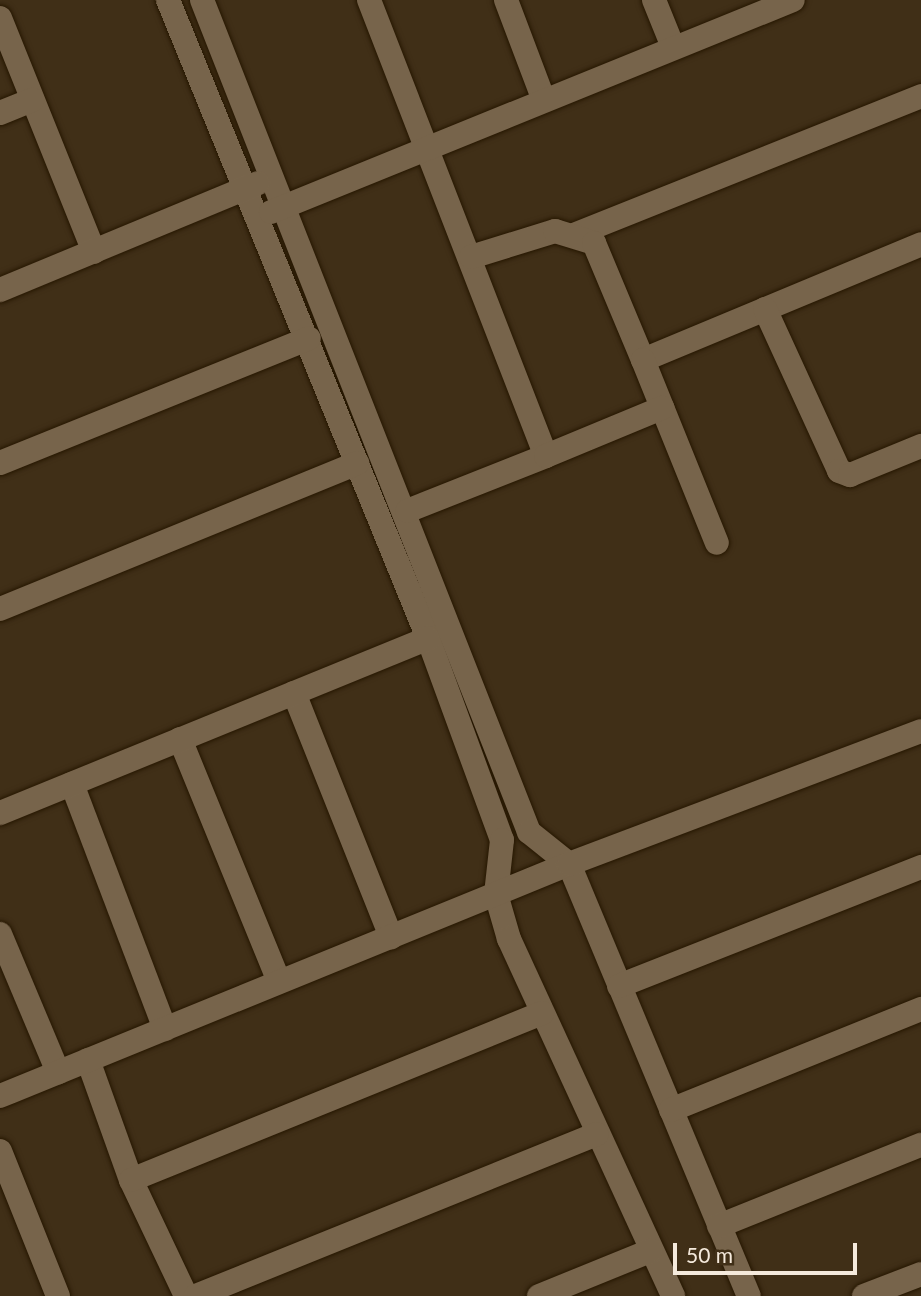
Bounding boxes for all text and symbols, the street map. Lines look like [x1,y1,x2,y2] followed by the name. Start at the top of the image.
[676,1230,860,1274] scale bar
[686,1242,733,1267] text: 50 m

